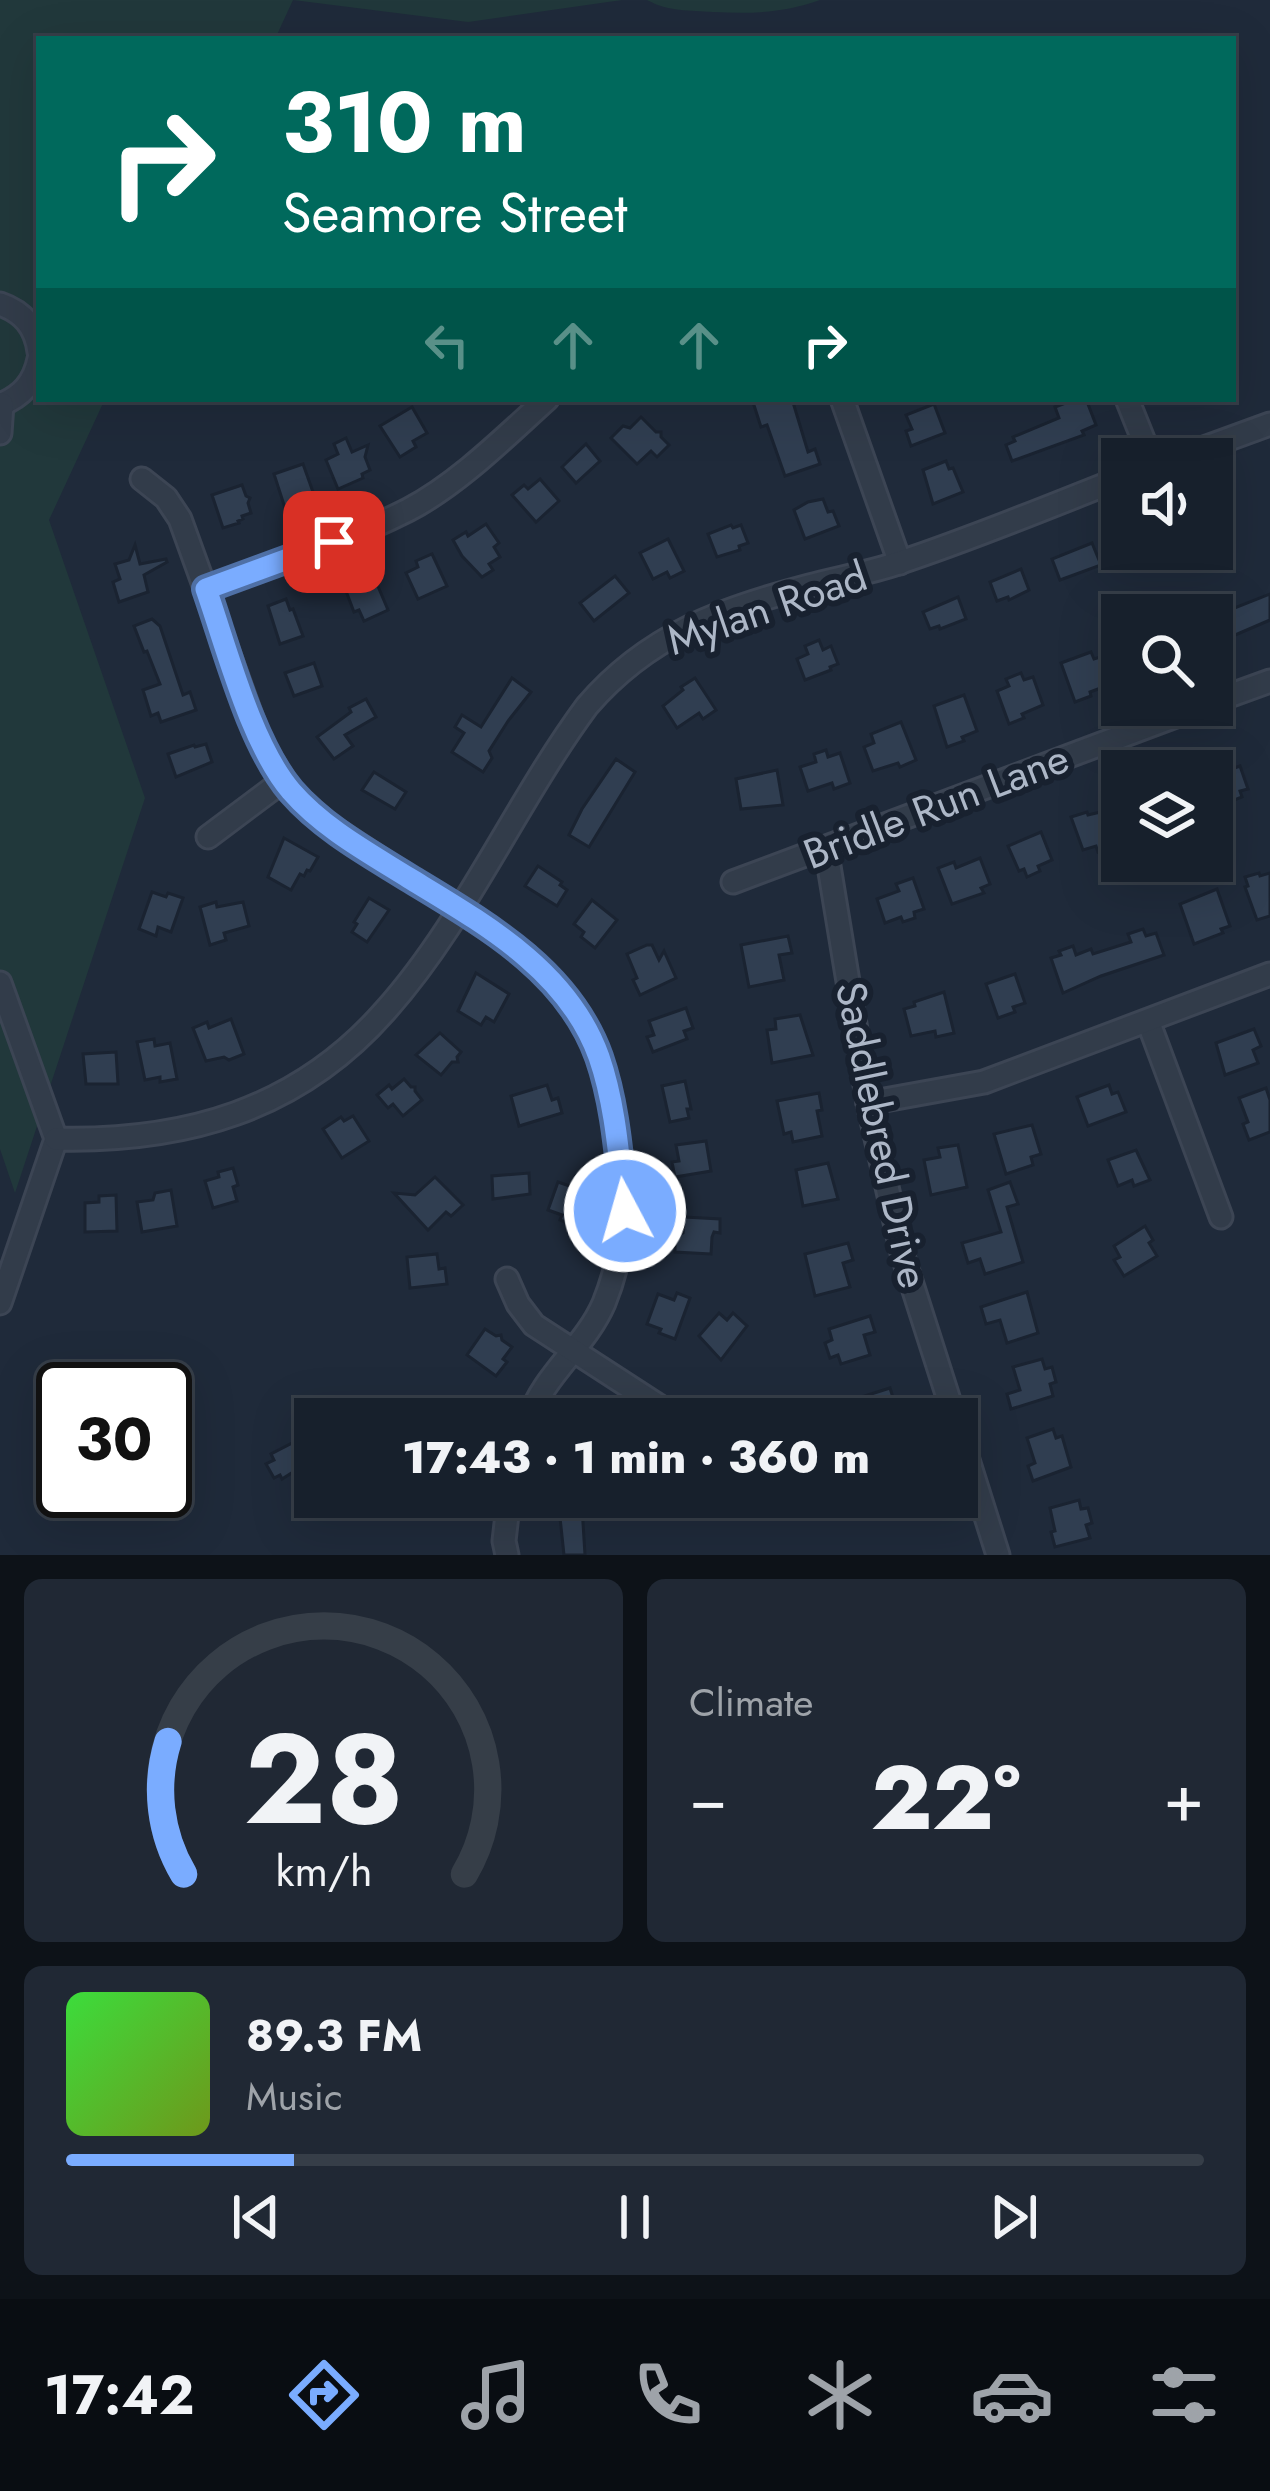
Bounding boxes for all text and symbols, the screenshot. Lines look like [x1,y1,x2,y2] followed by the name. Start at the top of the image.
[282,62,527,184] text: 310 m
[84,84,240,240] icon: right
[282,174,628,252] text: Seamore Street
[414,312,480,378] icon: left
[540,312,606,378] icon: ahead
[666,312,732,378] icon: ahead
[792,312,858,378] icon: right
[1101,438,1233,882] map controls
[1101,438,1233,570] button: sound
[283,491,385,593] pin
[301,509,367,575] icon: arrive
[659,545,875,671] street label: Mylan Road
[1101,594,1233,726] button: search
[795,727,1077,885] street label: Bridle Run Lane
[1101,750,1233,882] button: layers
[820,976,944,1294] street label: Saddlebred Drive
[562,1148,688,1274] position arrow
[36,1362,192,1518] speed limit sign: 30
[402,1425,870,1490] text: 17:43 · 1 min · 360 m
[689,1674,813,1731] text: Climate
[243,1689,404,1870] text: 28
[871,1733,1021,1863] text: 22°
[689,1750,728,1846] text: −
[1163,1750,1204,1846] text: +
[275,1839,372,1901] text: km/h
[246,2003,422,2068] text: 89.3 FM
[246,2068,343,2125] text: Music
[223,2184,289,2250] icon: previous
[602,2184,668,2250] icon: pause
[981,2184,1047,2250] icon: next
[282,2353,366,2437] icon: directions
[454,2353,538,2437] icon: music
[626,2353,710,2437] icon: phone
[798,2353,882,2437] icon: climate
[970,2353,1054,2437] icon: car
[1142,2353,1226,2437] icon: filters
[44,2356,195,2434] text: 17:42

